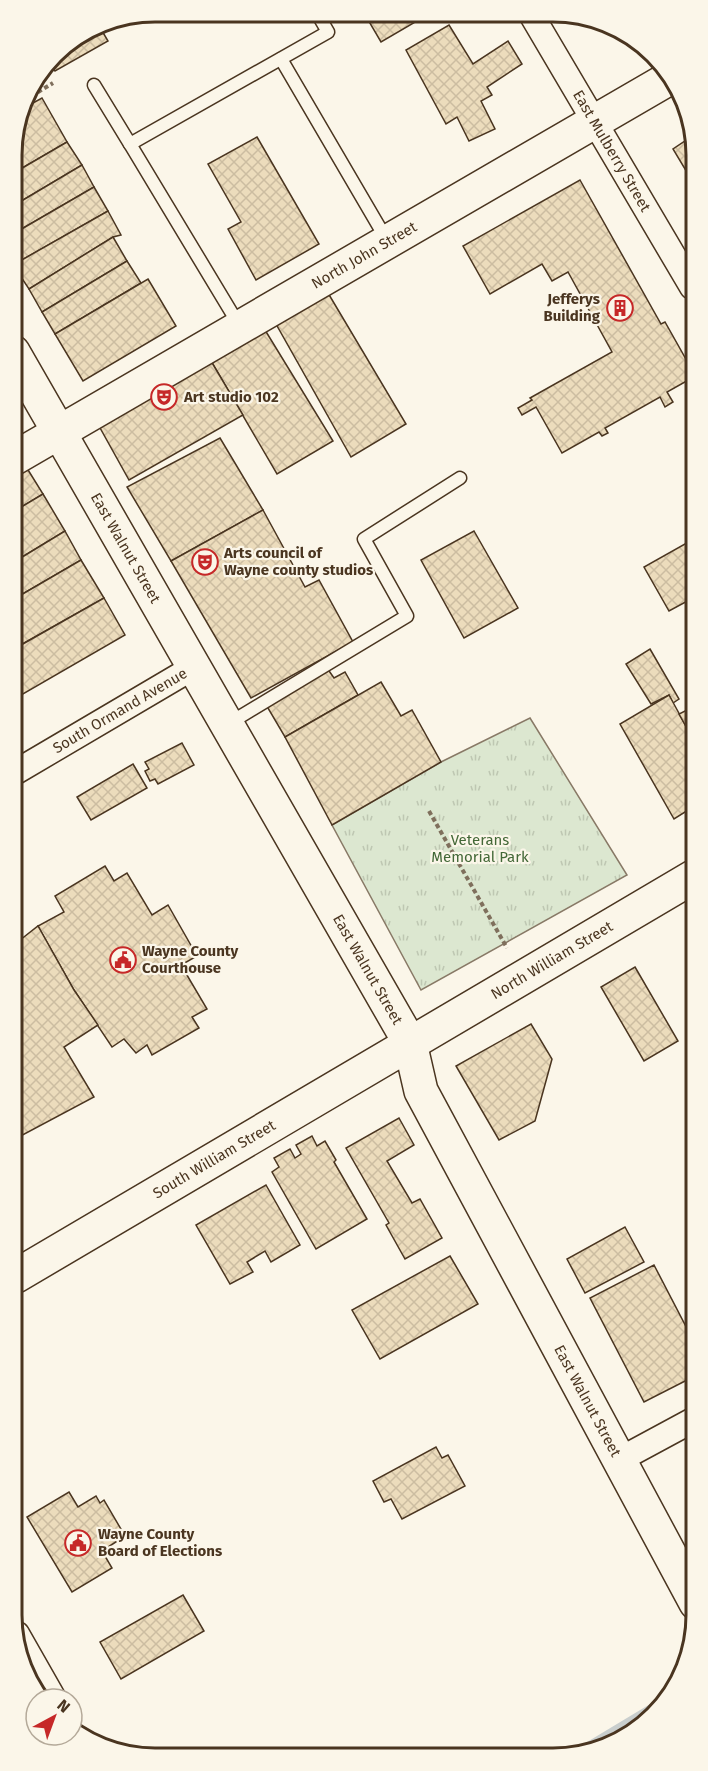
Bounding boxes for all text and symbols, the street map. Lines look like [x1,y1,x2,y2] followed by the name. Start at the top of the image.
[569,87,655,215] street label: East Mulberry Street
[308,217,421,293] street label: North John Street
[543,290,601,325] place label: Jefferys Building
[605,293,635,323] building icon: Jefferys Building
[149,382,179,412] theatre icon: Art studio 102
[183,388,279,406] place label: Art studio 102
[87,490,165,607] street label: East Walnut Street
[223,544,373,579] place label: Arts council of Wayne county studios
[190,547,220,577] theatre icon: Arts council of Wayne county studios
[50,664,190,757] street label: South Ormand Avenue
[431,831,529,866] park label: Veterans Memorial Park
[329,911,407,1028] street label: East Walnut Street
[488,917,617,1003] street label: North William Street
[142,942,239,977] place label: Wayne County Courthouse
[108,945,138,975] public building icon: Wayne County Courthouse
[150,1116,279,1202] street label: South William Street
[550,1342,625,1460] street label: East Walnut Street
[98,1525,222,1560] place label: Wayne County Board of Elections
[63,1528,93,1558] public building icon: Wayne County Board of Elections
[24,1687,84,1747] north arrow
[53,1695,74,1717] text: N

